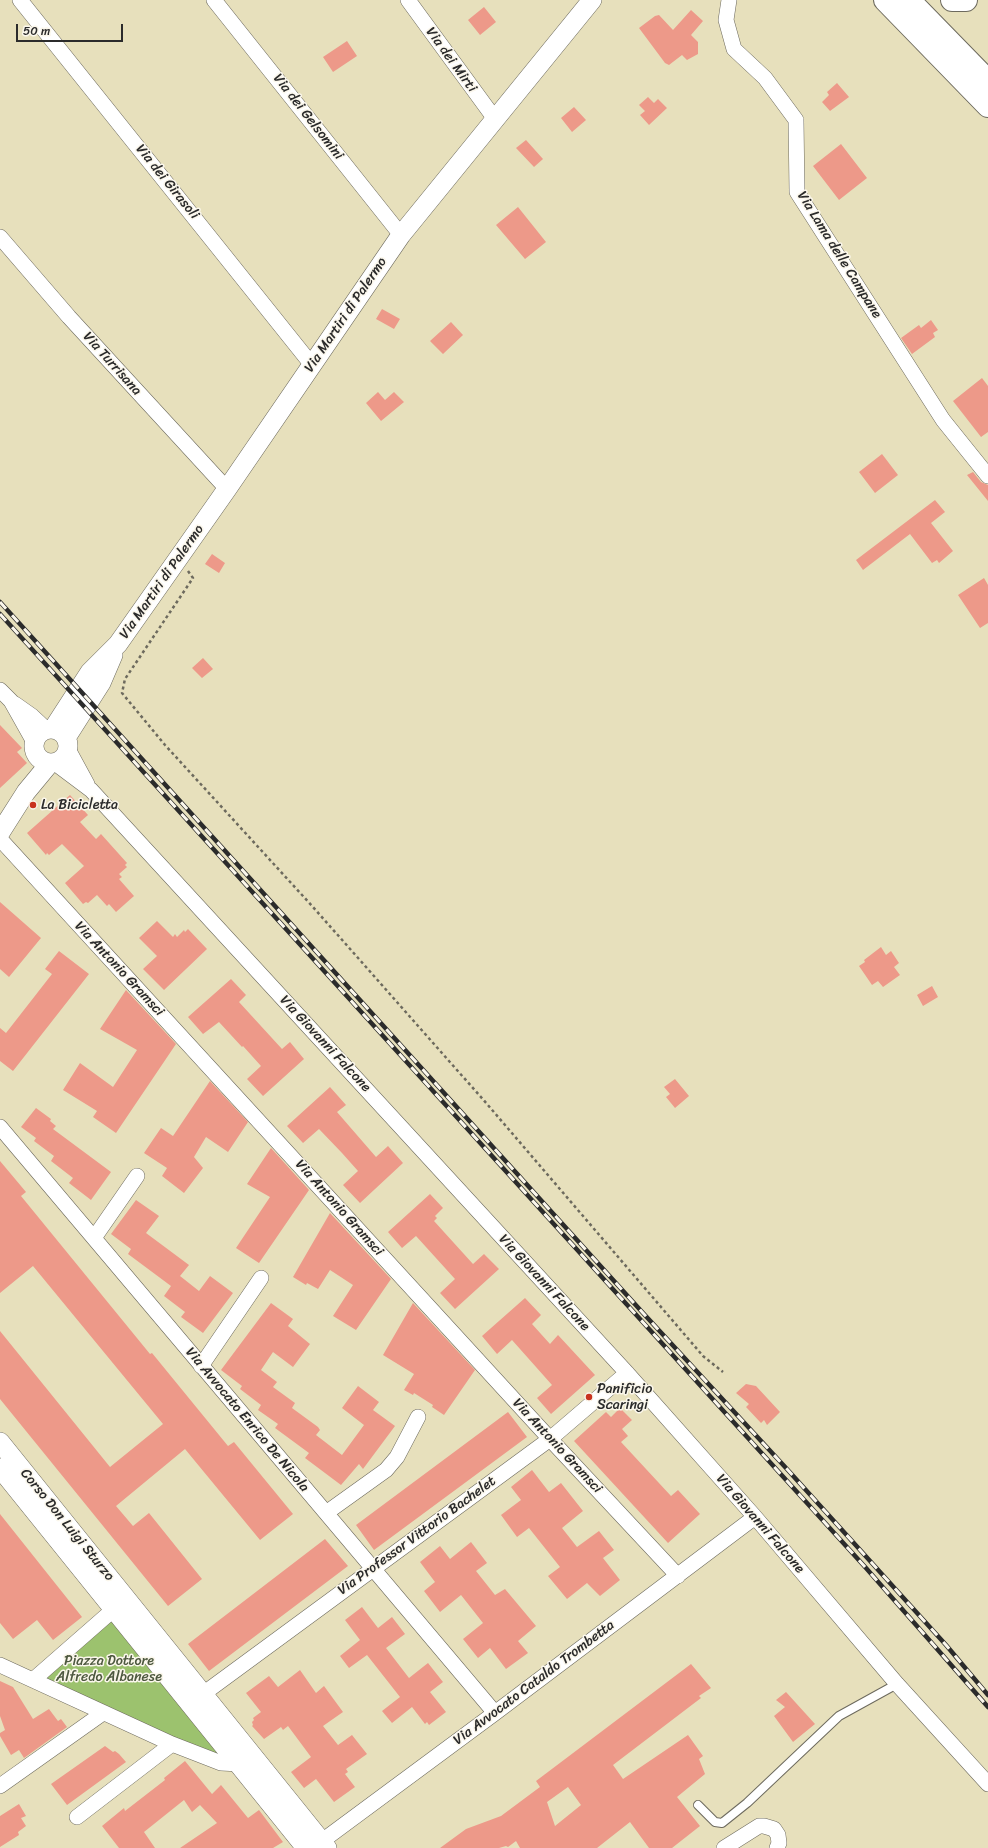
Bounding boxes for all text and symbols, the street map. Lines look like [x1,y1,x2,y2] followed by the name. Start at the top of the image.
[18,16,125,42] scale bar
[23,20,50,42] text: 50 m
[422,24,480,96] street label: Via dei Mirti
[269,71,347,163] street label: Via dei Gelsomini
[132,141,202,223] street label: Via dei Girasoli
[793,188,885,322] street label: Via Lama delle Campane
[301,254,391,376] street label: Via Martiri di Palermo
[79,329,145,399] street label: Via Turrisana
[116,522,208,642] street label: Via Martiri di Palermo
[41,797,118,813] place label: La Bicicletta
[28,800,38,810] marker: La Bicicletta
[71,918,167,1020] street label: Via Antonio Gramsci
[276,992,374,1096] street label: Via Giovanni Falcone
[291,1156,387,1260] street label: Via Antonio Gramsci
[495,1231,593,1335] street label: Via Giovanni Falcone
[182,1344,312,1496] street label: Via Avvocato Enrico De Nicola
[597,1381,652,1414] place label: Panificio Scaringi
[584,1392,594,1402] marker: Panificio Scaringi
[509,1395,605,1497] street label: Via Antonio Gramsci
[16,1465,118,1585] street label: Corso Don Luigi Sturzo
[712,1471,808,1577] street label: Via Giovanni Falcone
[335,1473,499,1599] street label: Via Professor Vittorio Bachelet
[450,1617,618,1749] street label: Via Avvocato Cataldo Trombetta
[56,1653,162,1686] park label: Piazza Dottore Alfredo Albanese

